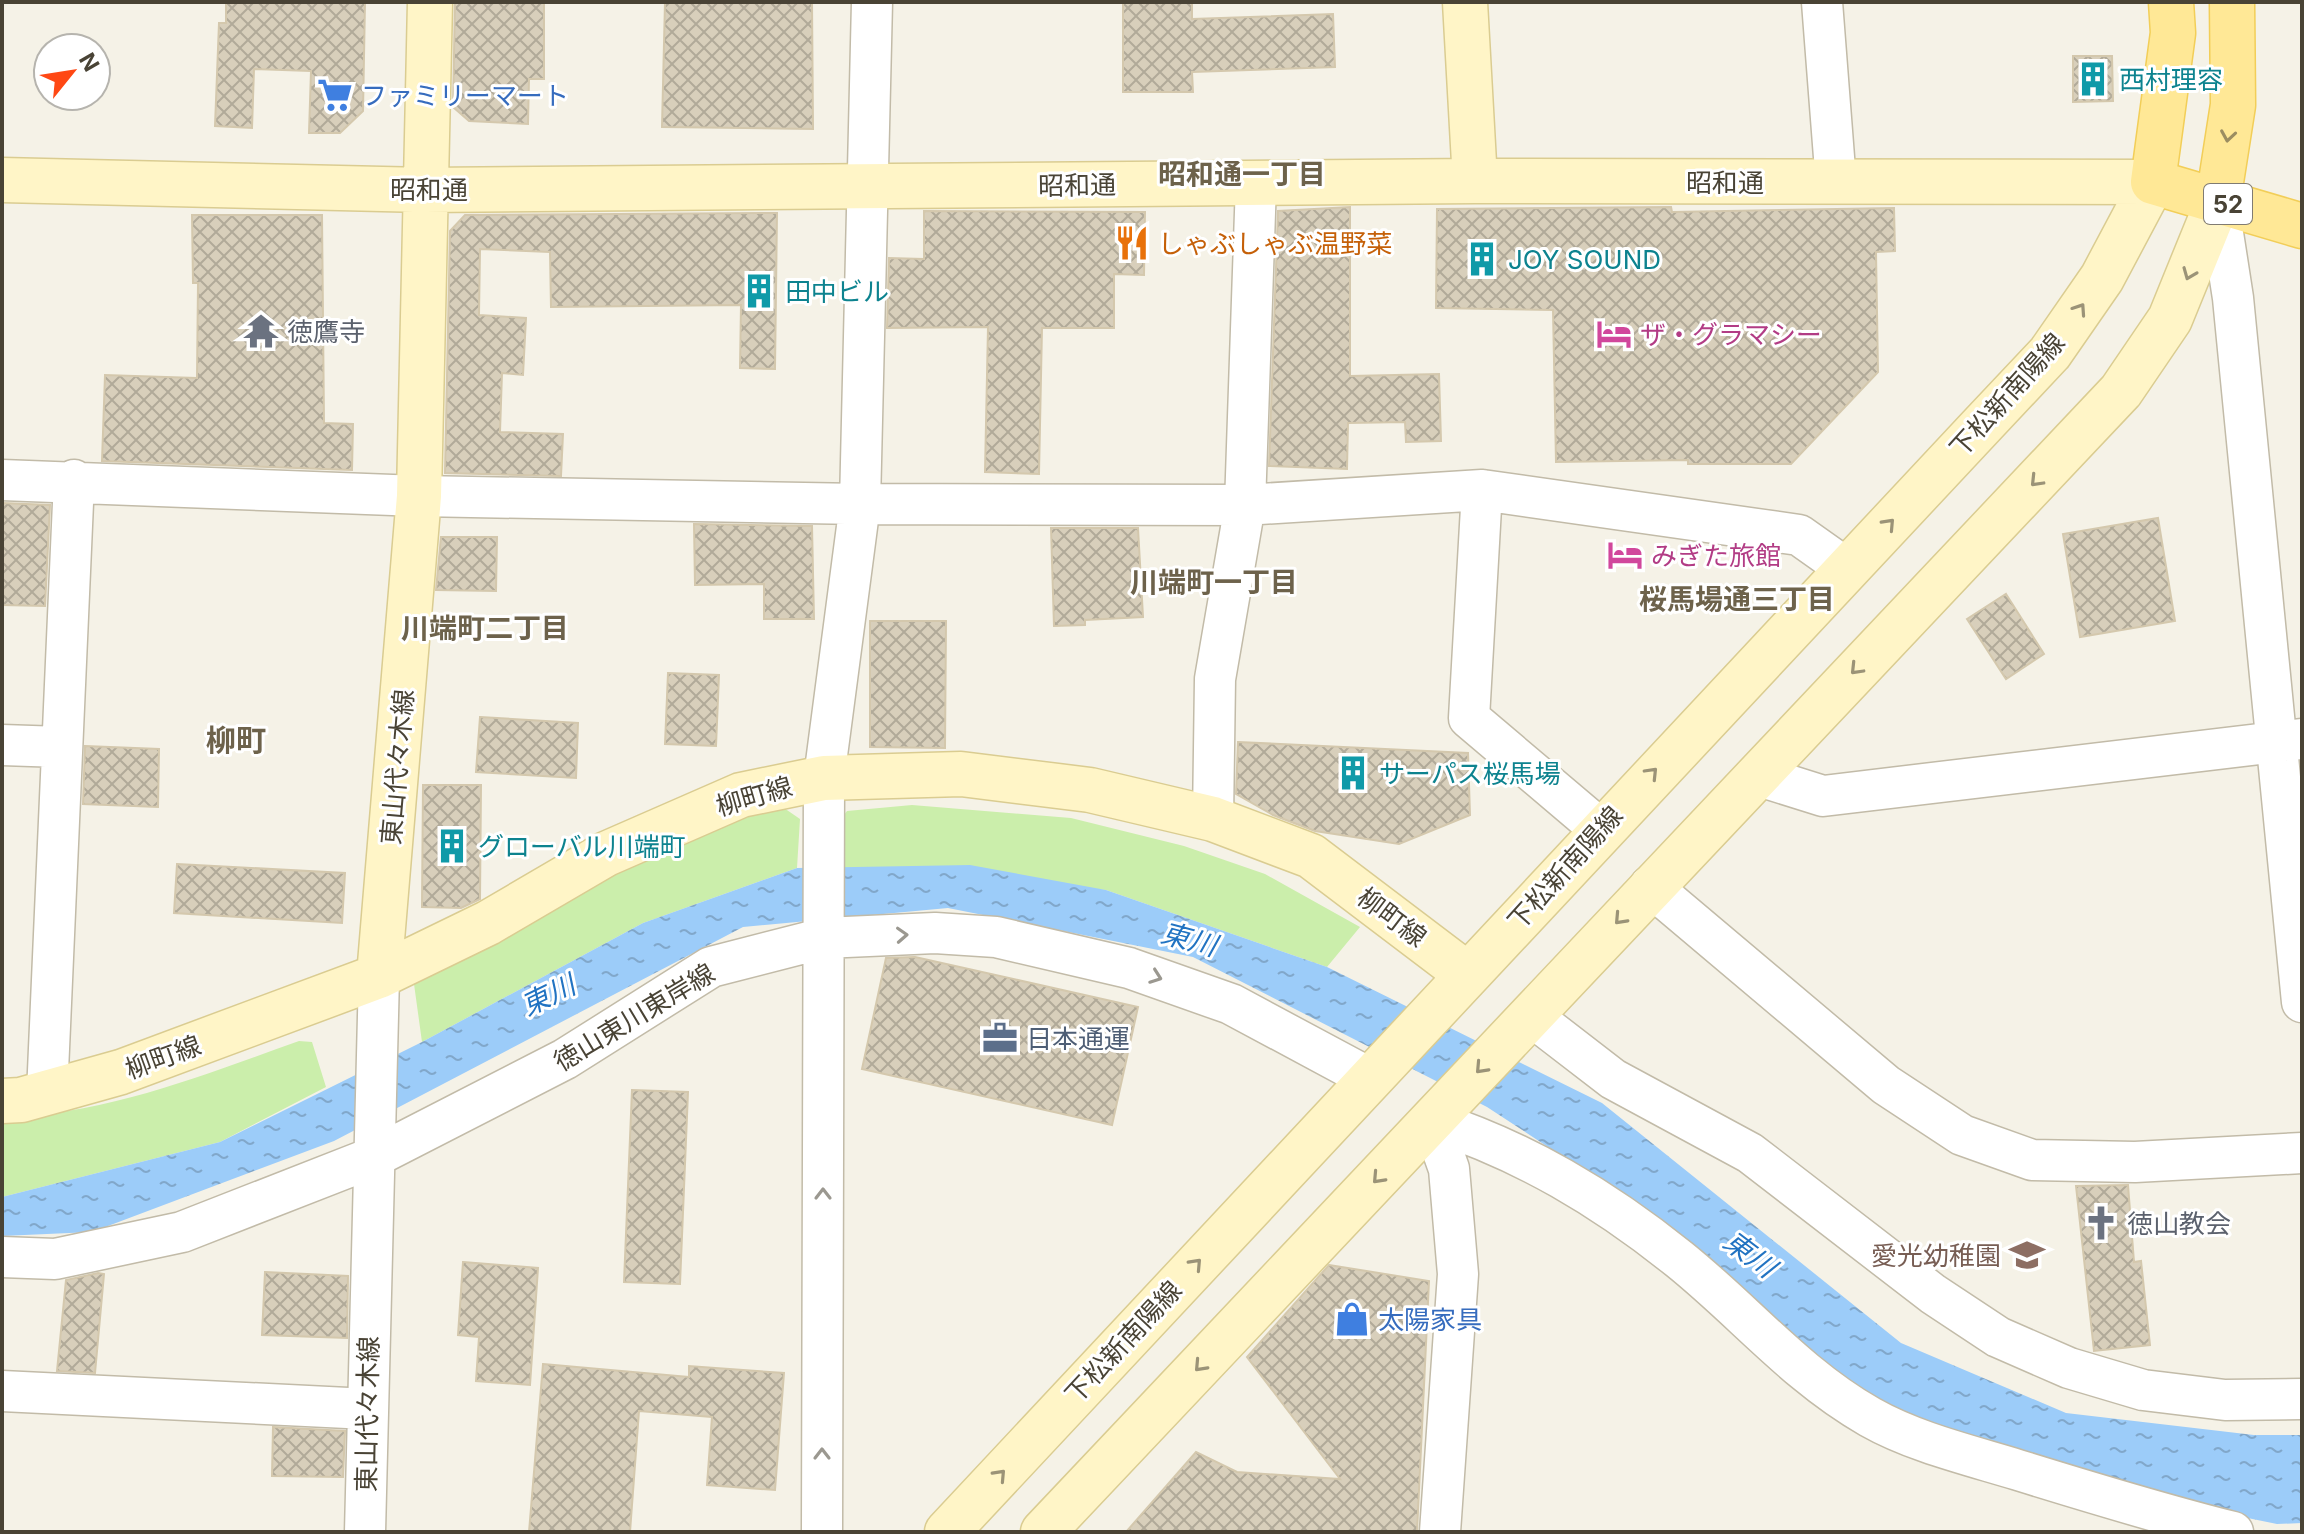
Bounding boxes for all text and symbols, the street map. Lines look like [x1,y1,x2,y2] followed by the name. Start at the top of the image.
[32,32,112,112] north arrow
[74,48,105,76] text: N
[2074,60,2112,98] building icon: 西村理容
[2119,64,2223,95] place label: 西村理容
[316,76,354,114] supermarket icon: ファミリーマート
[361,80,569,111] place label: ファミリーマート
[2220,129,2237,142] one-way arrow
[1158,157,1326,191] district label: 昭和通一丁目
[1686,167,1764,198] street label: 昭和通
[1038,169,1116,201] street label: 昭和通
[390,174,468,205] street label: 昭和通
[2204,184,2252,224] road number: 52
[1113,224,1151,262] restaurant icon: しゃぶしゃぶ温野菜
[1158,228,1392,259] place label: しゃぶしゃぶ温野菜
[1463,240,1501,278] building icon: JOY SOUND
[1508,244,1661,275] place label: JOY SOUND
[2182,266,2198,280] one-way arrow
[740,272,778,310] building icon: 田中ビル
[785,276,889,307] place label: 田中ビル
[2070,303,2085,317] one-way arrow
[242,312,280,350] temple icon: 徳鷹寺
[1595,315,1633,353] hotel icon: ザ・グラマシー
[287,316,365,347] place label: 徳鷹寺
[1640,319,1822,350] place label: ザ・グラマシー
[1943,327,2071,463] street label: 下松新南陽線
[2030,472,2045,486] one-way arrow
[1880,519,1895,533] one-way arrow
[1606,536,1644,574] hotel icon: みぎた旅館
[1651,540,1781,571] place label: みぎた旅館
[1130,565,1298,599] district label: 川端町一丁目
[1639,582,1835,616] district label: 桜馬場通三丁目
[401,611,569,645] district label: 川端町二丁目
[1851,660,1866,674] one-way arrow
[375,688,419,846] street label: 東山代々木線
[206,722,266,758] district label: 柳町
[1334,754,1372,792] building icon: サーパス桜馬場
[1379,758,1561,789] place label: サーパス桜馬場
[1643,768,1658,782] one-way arrow
[712,770,796,822] street label: 柳町線
[1501,800,1629,936] street label: 下松新南陽線
[433,827,471,865] building icon: グローバル川端町
[478,831,686,862] place label: グローバル川端町
[1352,881,1432,953] street label: 柳町線
[1615,909,1629,924] one-way arrow
[1158,915,1223,963] water label: 東川
[896,926,909,943] one-way arrow
[548,957,720,1077] street label: 徳山東川東岸線
[515,966,583,1023] water label: 東川
[1148,968,1162,984] one-way arrow
[981,1019,1019,1057] office icon: 日本通運
[1026,1023,1130,1054] place label: 日本通運
[121,1029,205,1085] street label: 柳町線
[1475,1059,1490,1073] one-way arrow
[1374,1168,1388,1183] one-way arrow
[814,1187,832,1200] one-way arrow
[2082,1204,2120,1242] church icon: 徳山教会
[2127,1208,2231,1239] place label: 徳山教会
[1717,1224,1785,1286] water label: 東川
[2008,1236,2046,1274] school or university icon: 愛光幼稚園
[1871,1240,2001,1271] place label: 愛光幼稚園
[1187,1259,1202,1273] one-way arrow
[1058,1274,1188,1410] street label: 下松新南陽線
[1333,1300,1371,1338] shop icon: 太陽家具
[1378,1304,1482,1335] place label: 太陽家具
[350,1336,384,1492] street label: 東山代々木線
[1195,1357,1209,1372] one-way arrow
[813,1447,831,1460] one-way arrow
[991,1470,1006,1484] one-way arrow

